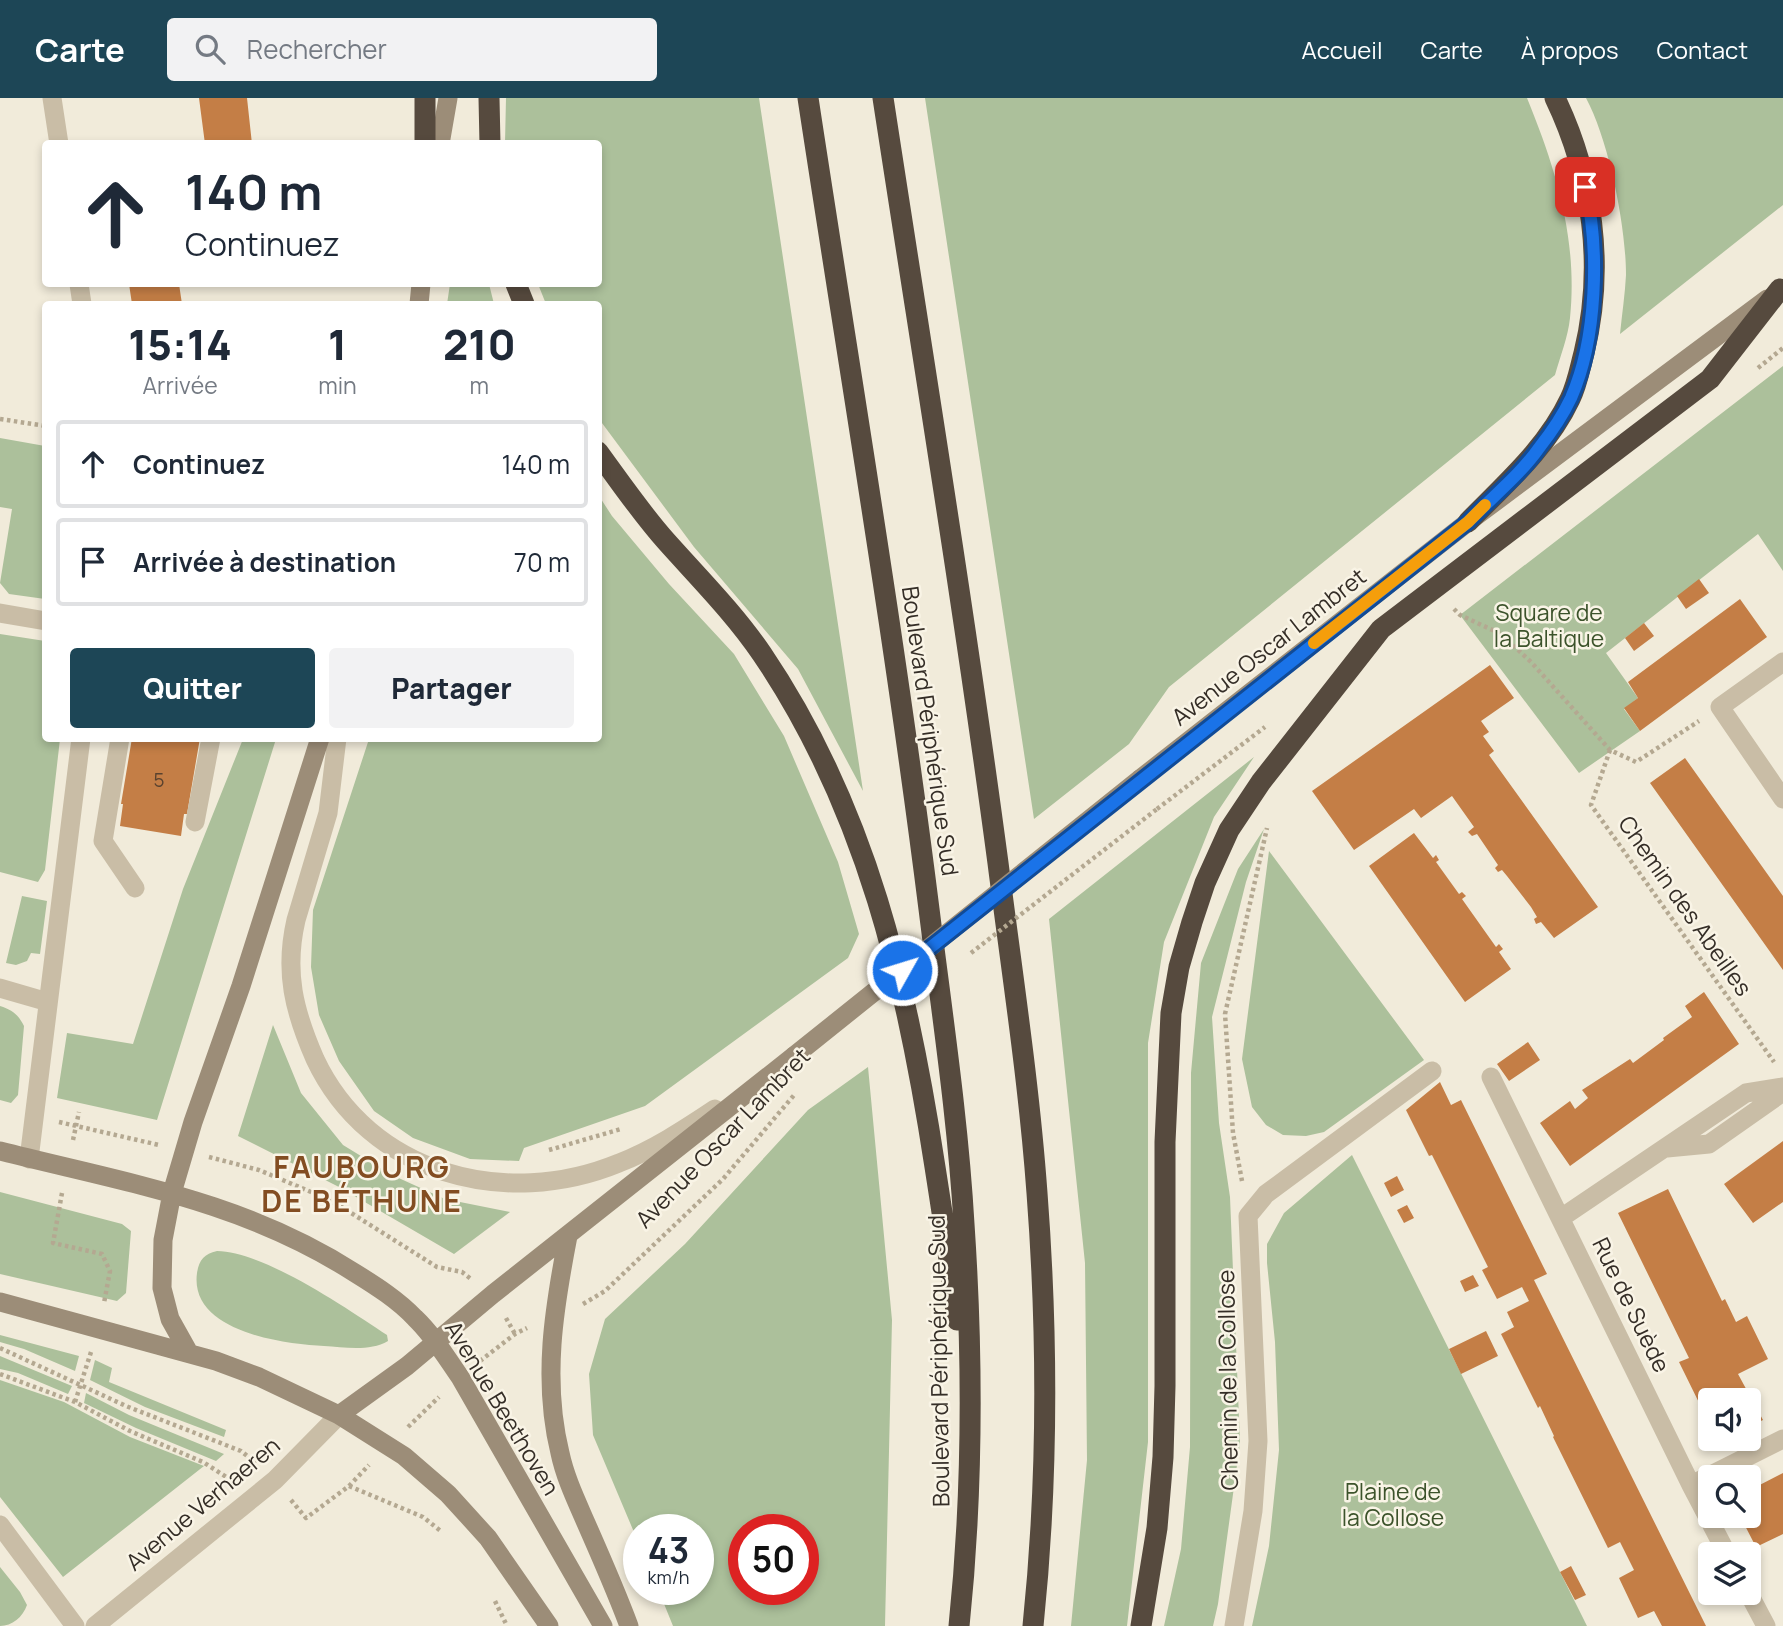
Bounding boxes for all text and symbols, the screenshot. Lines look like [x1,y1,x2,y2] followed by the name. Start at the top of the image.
[167,18,657,81] search box
[35,27,125,72] text: Carte
[191,30,229,68] icon: search
[247,31,387,67] text: Rechercher
[1302,33,1382,66] text: Accueil
[1420,33,1483,66] text: Carte
[1521,33,1619,66] text: À propos
[1657,33,1748,66] text: Contact
[1555,157,1615,217] pin
[185,158,322,225] text: 140 m
[70,168,161,259] icon: ahead
[1566,168,1604,206] icon: arrive
[185,222,340,266] text: Continuez
[128,315,232,373] text: 15:14
[328,315,347,373] text: 1
[443,315,516,373] text: 210
[143,369,218,401] text: Arrivée
[318,369,357,401] text: min
[470,369,489,401] text: m
[74,445,112,483] icon: ahead
[133,446,265,482] text: Continuez
[501,446,570,482] text: 140 m
[74,543,112,581] icon: arrive
[133,544,396,580] text: Arrivée à destination
[514,544,570,580] text: 70 m
[1164,560,1372,732] street label: Avenue Oscar Lambret
[895,584,967,878] street label: Boulevard Périphérique Sud
[1494,596,1604,654] park label: Square de la Baltique
[70,648,315,728] button: Quitter
[329,648,574,728] button: Partager
[154,767,165,793] house number: 5
[1612,809,1760,1002] street label: Chemin des Abeilles
[865,933,939,1007] position arrow
[628,1040,817,1234] street label: Avenue Oscar Lambret
[261,1146,463,1221] district label: FAUBOURG DE BÉTHUNE
[919,1215,957,1507] street label: Boulevard Périphérique Sud
[1585,1232,1678,1377] street label: Rue de Suède
[1209,1269,1245,1491] street label: Chemin de la Collose
[438,1314,568,1501] street label: Avenue Beethoven
[1698,1388,1761,1605] map controls
[1698,1388,1761,1451] button: sound
[118,1429,286,1577] street label: Avenue Verhaeren
[1698,1465,1761,1528] button: search
[1342,1475,1444,1533] park label: Plaine de la Collose
[728,1514,819,1605] speed limit sign: 50
[648,1526,689,1574] text: 43
[1698,1542,1761,1605] button: layers
[648,1565,689,1589] text: km/h

